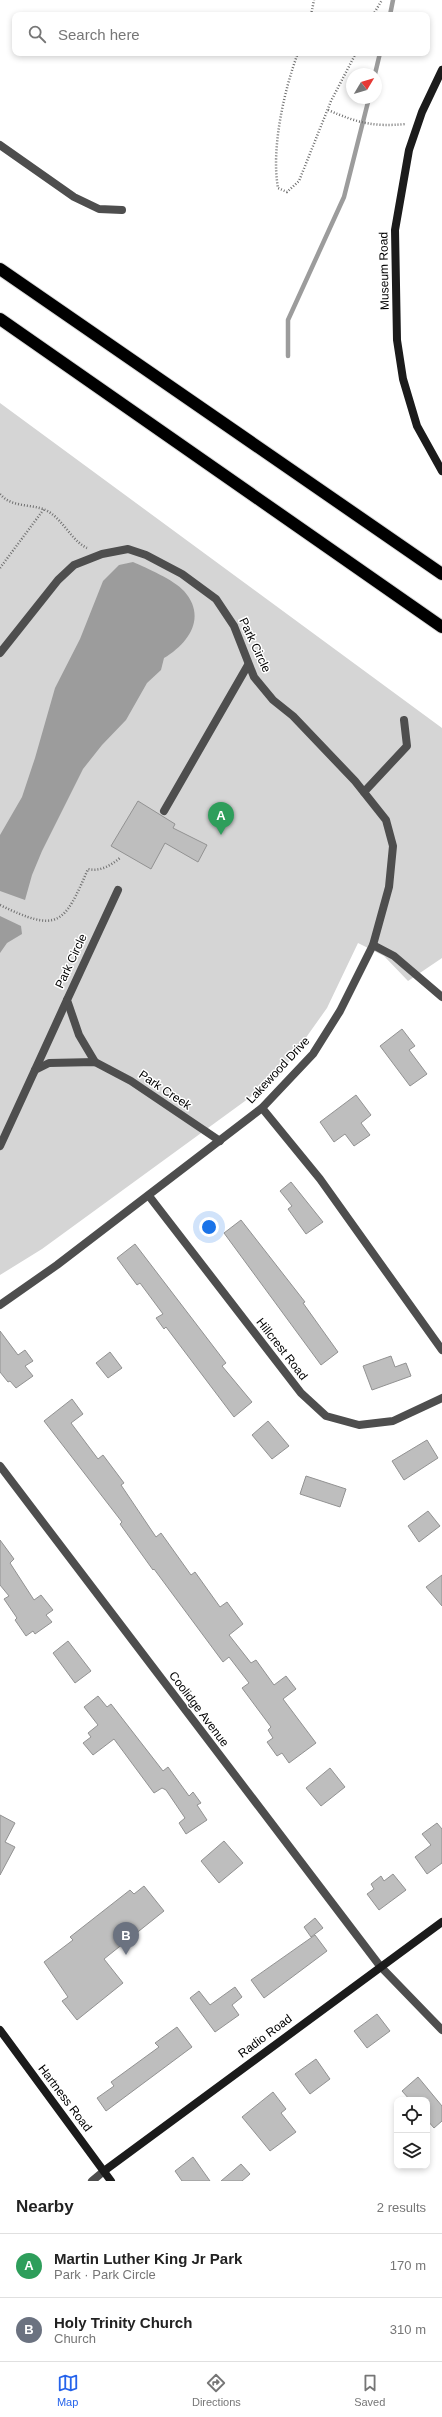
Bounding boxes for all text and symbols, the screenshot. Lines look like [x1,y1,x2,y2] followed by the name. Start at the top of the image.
[12,12,430,56] search box
[26,23,48,45] icon: search
[58,26,140,43] text: Search here
[346,68,382,104] north arrow
[376,232,392,310] street label: Museum Road
[236,615,274,675] street label: Park Circle
[208,802,234,835] pin: A
[52,931,90,991] street label: Park Circle
[244,1034,313,1106] street label: Lakewood Drive
[136,1067,195,1113] street label: Park Creek
[199,1217,219,1237] your location
[253,1315,311,1383] street label: Hillcrest Road
[166,1669,232,1750] street label: Coolidge Avenue
[113,1922,139,1955] pin: B
[235,2011,295,2061] street label: Radio Road
[35,2062,95,2134] street label: Hartness Road
[394,2097,430,2169] map controls
[394,2097,430,2133] button: locate
[394,2133,430,2169] button: layers
[16,2197,74,2216] text: Nearby
[377,2200,426,2215] text: 2 results
[54,2250,242,2267] text: Martin Luther King Jr Park
[24,2258,34,2273] text: A
[390,2258,426,2273] text: 170 m
[54,2267,156,2282] text: Park · Park Circle
[54,2314,192,2331] text: Holy Trinity Church
[24,2322,34,2337] text: B
[390,2322,426,2337] text: 310 m
[54,2331,96,2346] text: Church
[57,2372,79,2408] tab: Map
[192,2372,241,2408] tab: Directions
[354,2372,385,2408] tab: Saved

